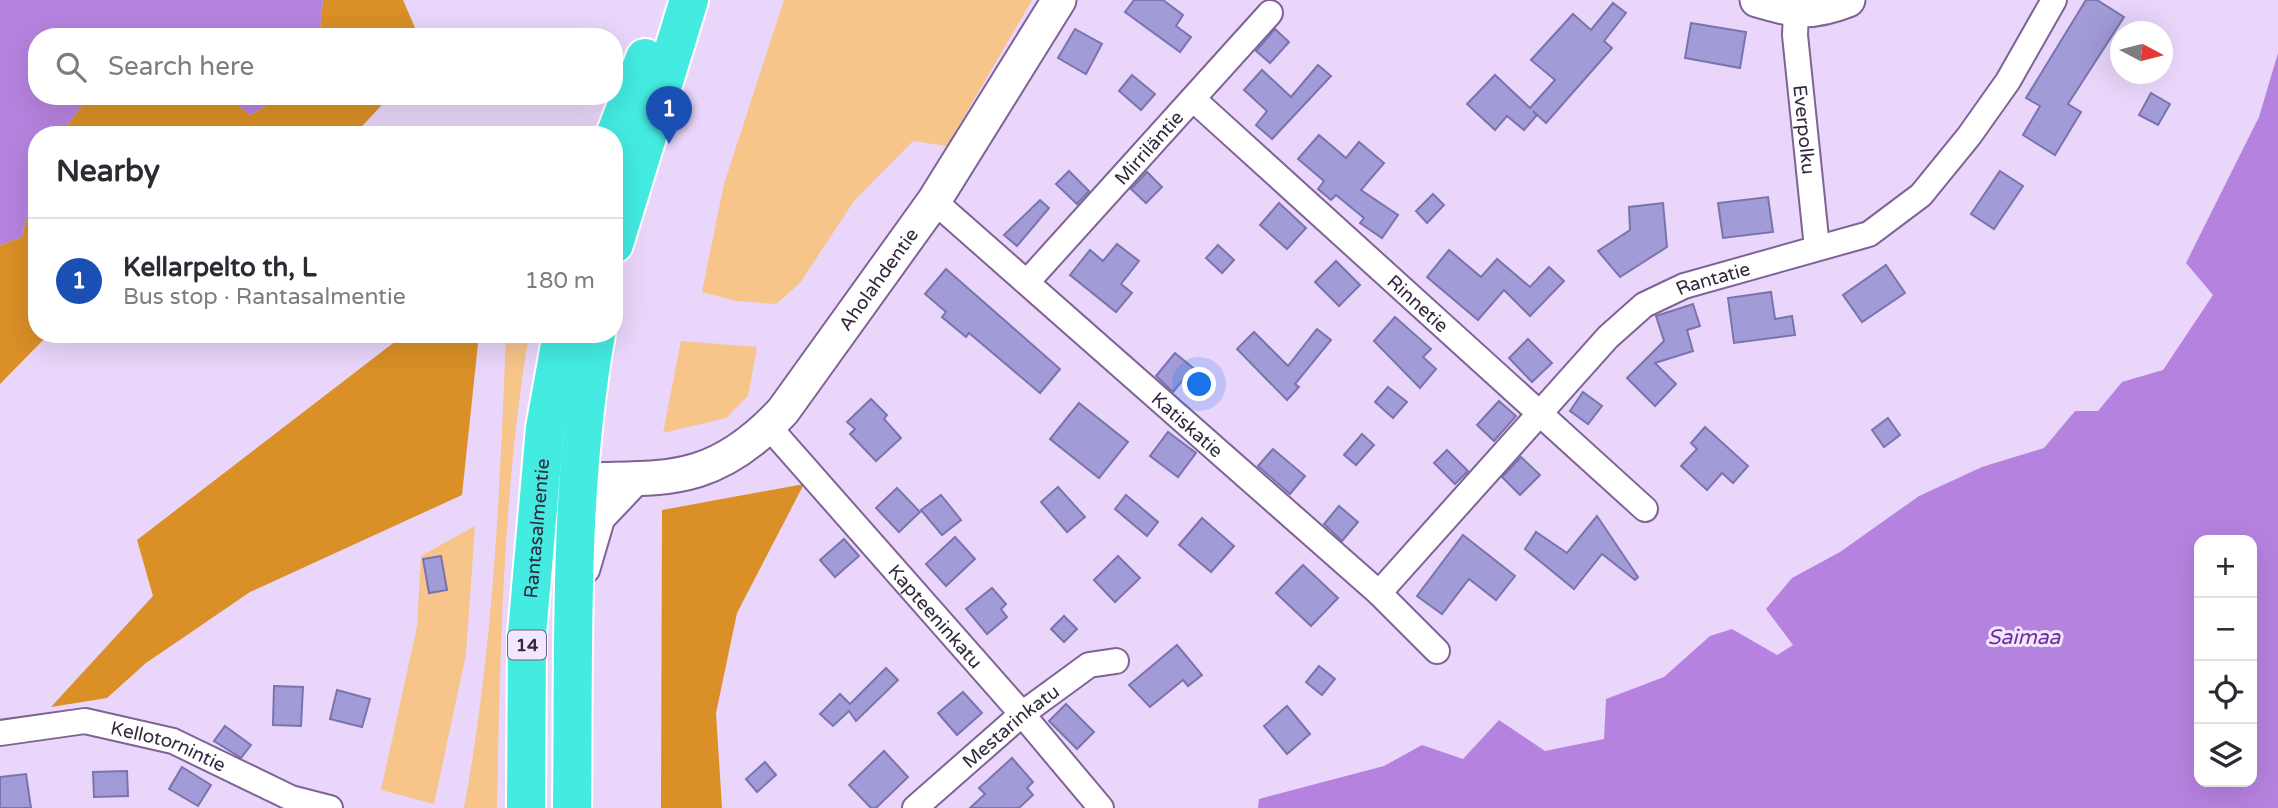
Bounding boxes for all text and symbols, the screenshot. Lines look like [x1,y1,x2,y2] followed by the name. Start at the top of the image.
[2110,21,2173,84] north arrow
[28,28,623,105] search box
[52,48,90,86] icon: search
[108,51,254,82] text: Search here
[1788,84,1819,175] street label: Everpolku
[646,86,692,144] pin: 1
[1110,107,1188,189] street label: Mirriläntie
[56,153,160,190] text: Nearby
[834,224,923,335] street label: Aholahdentie
[123,252,317,283] text: Kellarpelto th, L
[1673,258,1753,300] street label: Rantatie
[72,267,86,295] text: 1
[525,267,595,295] text: 180 m
[1382,271,1453,337] street label: Rinnetie
[123,283,406,311] text: Bus stop · Rantasalmentie
[1182,367,1216,401] your location
[1147,388,1227,462] street label: Katiskatie
[520,458,554,599] street label: Rantasalmentie
[2194,535,2257,787] map controls
[2194,535,2257,598] button: +
[883,560,987,673] street label: Kapteeninkatu
[2194,598,2257,661] button: −
[1988,625,2062,650] water label: Saimaa
[508,630,546,660] road number: 14
[2194,661,2257,724] button: locate
[958,681,1064,773] street label: Mestarinkatu
[108,717,229,777] street label: Kellotornintie
[2194,724,2257,787] button: layers

